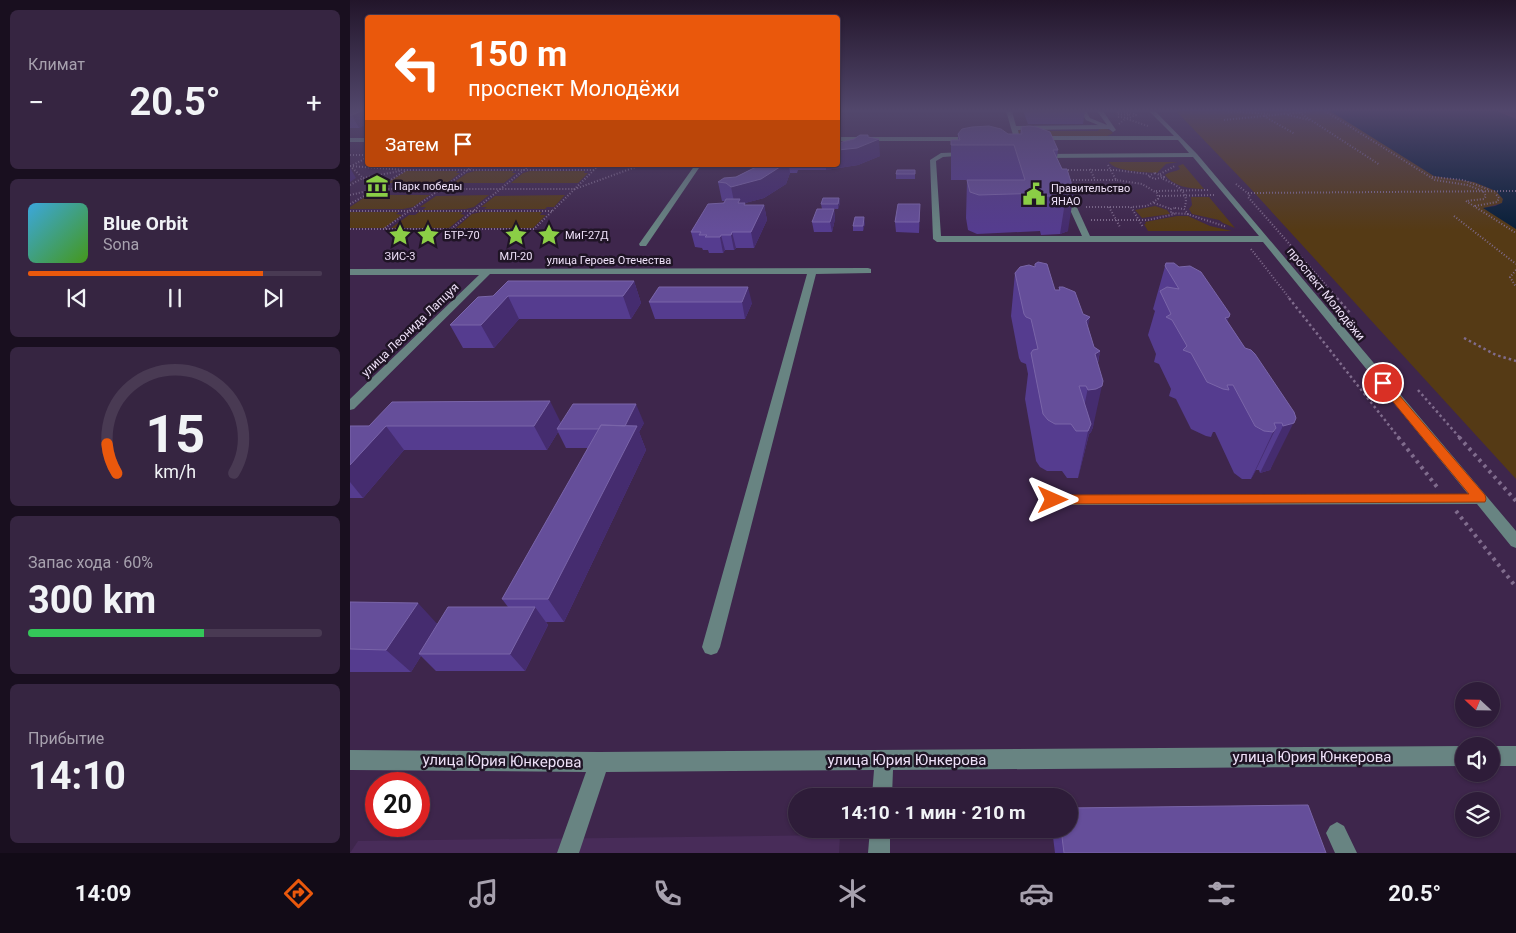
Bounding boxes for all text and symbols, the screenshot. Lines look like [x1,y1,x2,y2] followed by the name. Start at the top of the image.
[468,34,567,75] text: 150 m
[385,35,450,100] icon: left
[28,55,85,74] text: Климат
[468,76,680,101] text: проспект Молодёжи
[129,80,221,124] text: 20.5°
[28,86,44,119] text: −
[306,86,322,119] text: +
[449,130,477,158] icon: arrive
[385,133,439,156] text: Затем
[364,173,390,199] museum icon: Парк победы
[394,180,462,193] place label: Парк победы
[1021,181,1047,207] public building icon: Правительство ЯНАО
[1051,182,1130,208] place label: Правительство ЯНАО
[103,212,188,235] text: Blue Orbit
[387,222,413,248] place icon: ЗИС-3
[415,222,441,248] place icon: БТР-70
[503,222,529,248] place icon: МЛ-20
[536,222,562,248] place icon: МиГ-27Д
[444,229,480,242] place label: БТР-70
[565,229,609,242] place label: МиГ-27Д
[103,235,139,254] text: Sona
[1284,245,1368,343] street label: проспект Молодёжи
[385,250,415,263] place label: ЗИС-3
[500,250,532,263] place label: МЛ-20
[547,254,671,267] street label: улица Героев Отечества
[359,280,461,380] street label: улица Леонида Лапцуя
[63,284,91,312] icon: previous
[161,284,189,312] icon: pause
[259,284,287,312] icon: next
[1362,362,1404,404] pin
[1369,369,1397,397] icon: arrive
[145,404,205,465] text: 15
[154,461,196,482] text: km/h
[1026,473,1078,525] position arrow
[28,553,153,572] text: Запас хода · 60%
[28,578,156,622] text: 300 km
[1455,682,1500,728] north arrow
[1455,682,1500,837] map controls
[28,729,104,748] text: Прибытие
[1455,737,1500,782] button: sound
[1232,748,1392,766] street label: улица Юрия Юнкерова
[422,751,582,771] street label: улица Юрия Юнкерова
[827,751,987,769] street label: улица Юрия Юнкерова
[28,754,126,798] text: 14:10
[365,772,430,837] speed limit sign: 20
[1455,792,1500,837] button: layers
[841,801,1025,824] text: 14:10 · 1 мин · 210 m
[281,876,316,911] icon: directions
[466,876,501,911] icon: music
[650,876,685,911] icon: phone
[835,876,870,911] icon: climate
[1019,876,1054,911] icon: car
[1204,876,1239,911] icon: filters
[75,881,131,906] text: 14:09
[1388,881,1441,906] text: 20.5°

